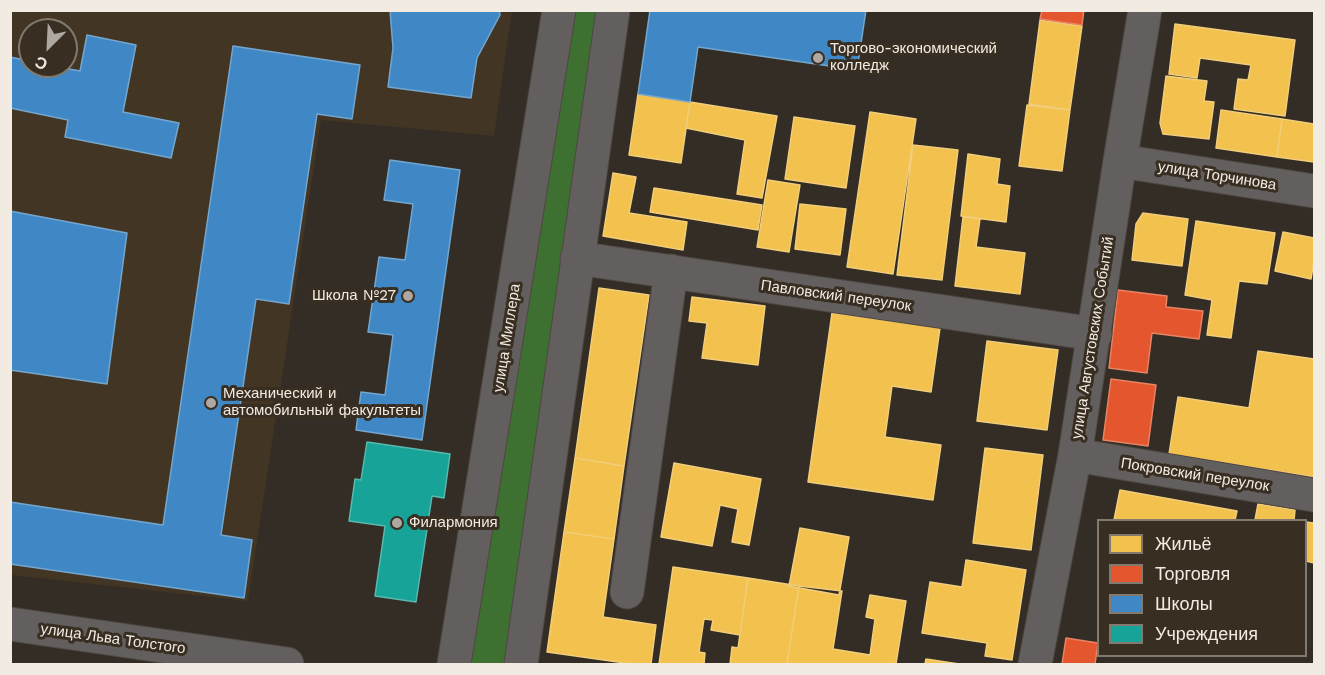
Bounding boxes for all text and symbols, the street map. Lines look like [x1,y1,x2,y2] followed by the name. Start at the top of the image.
[18,18,78,78] north arrow
[830,40,997,75] place label: Торгово-экономический колледж
[811,51,825,65] marker: Торгово-экономический колледж
[32,52,50,74] text: С
[1156,158,1278,194] street label: улица Торчинова
[1068,236,1118,440] street label: улица Августовских Событий
[760,277,912,315] street label: Павловский переулок
[490,282,524,394] street label: улица Миллера
[312,287,396,305] place label: Школа №27
[401,289,415,303] marker: Школа №27
[223,385,421,420] place label: Механический и автомобильный факультеты
[204,396,218,410] marker: Механический и автомобильный факультеты
[1119,454,1271,496] street label: Покровский переулок
[409,514,498,532] place label: Филармония
[390,516,404,530] marker: Филармония
[1097,519,1307,657] legend
[1155,533,1212,554] text: Жильё
[1155,563,1230,584] text: Торговля
[1155,593,1213,614] text: Школы
[39,620,187,658] street label: улица Льва Толстого
[1155,623,1258,644] text: Учреждения

